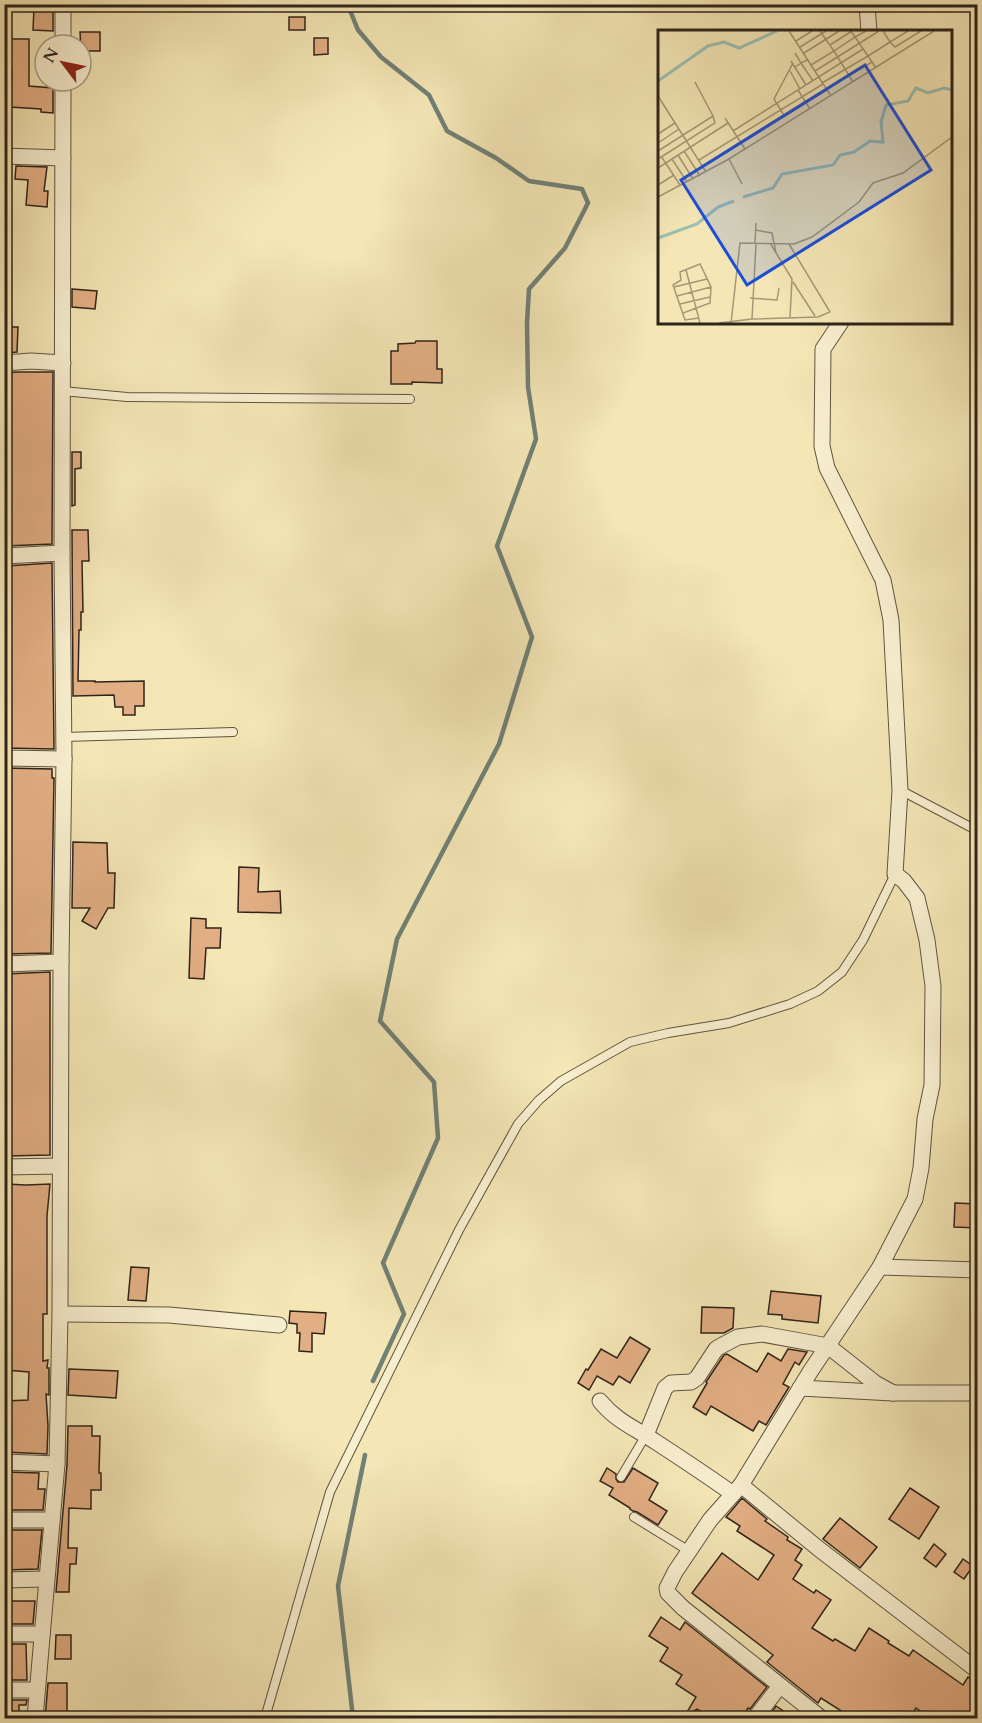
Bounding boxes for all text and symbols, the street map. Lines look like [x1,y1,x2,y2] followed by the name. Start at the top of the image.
[658,30,952,324] inset map
[33,33,93,93] north arrow
[38,44,64,67] text: N

